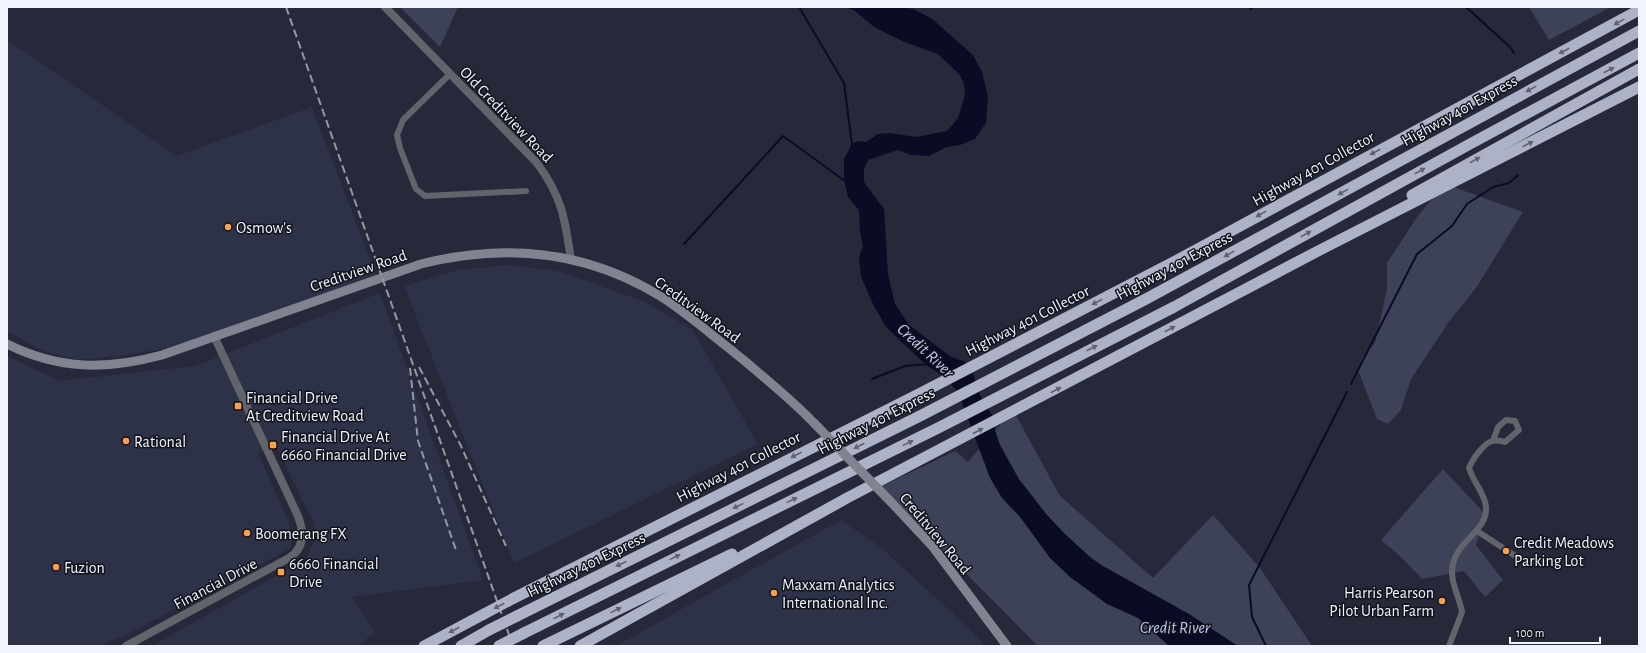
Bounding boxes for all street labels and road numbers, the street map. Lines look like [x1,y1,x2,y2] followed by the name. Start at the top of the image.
[457,64,556,166] street label: Old Creditview Road
[1399,73,1520,150] street label: Highway 401 Express
[1250,128,1379,210] street label: Highway 401 Collector
[1114,228,1236,304] street label: Highway 401 Express
[308,247,409,295] street label: Creditview Road
[652,274,743,346] street label: Creditview Road
[963,282,1093,360] street label: Highway 401 Collector
[815,384,938,458] street label: Highway 401 Express
[674,428,804,506] street label: Highway 401 Collector
[897,490,974,577] street label: Creditview Road
[525,529,648,601] street label: Highway 401 Express
[171,555,260,613] street label: Financial Drive

